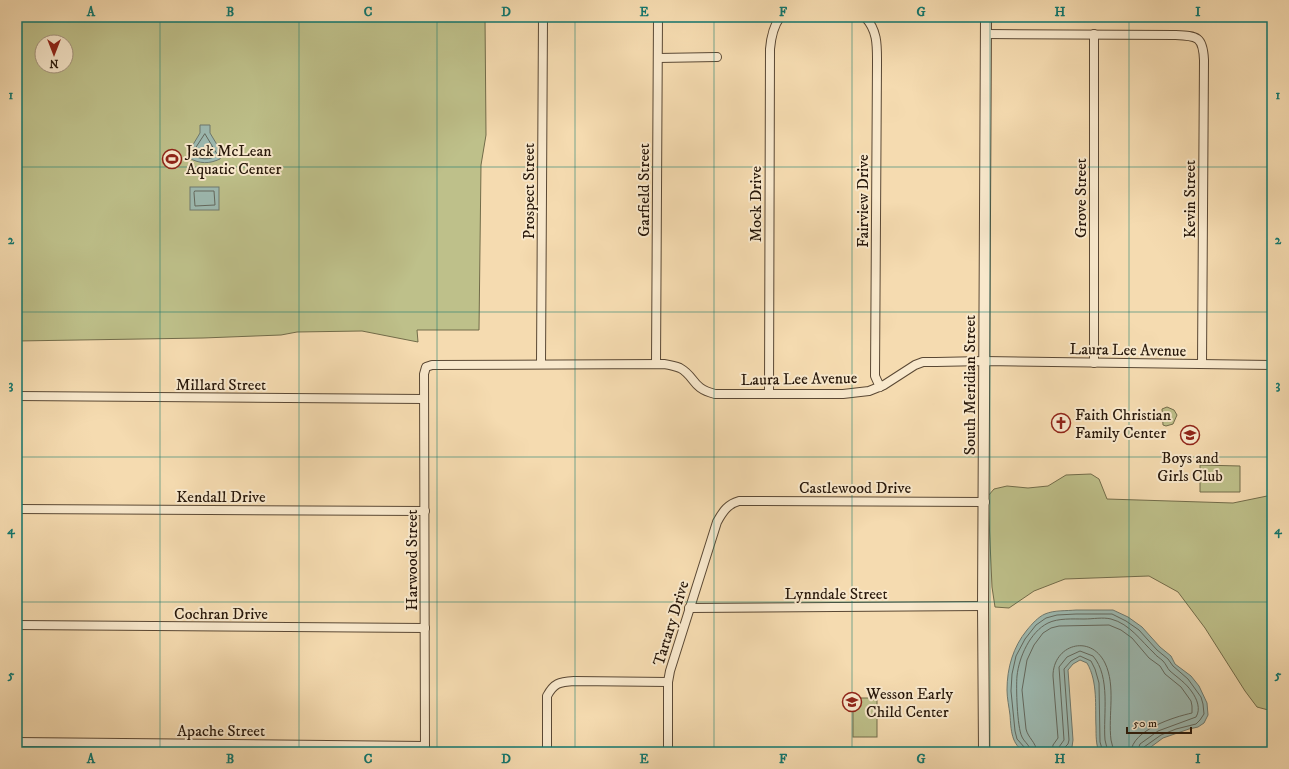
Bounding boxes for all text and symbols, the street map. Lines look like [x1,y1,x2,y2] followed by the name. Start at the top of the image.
[86,4,96,20] text: A
[226,4,234,20] text: B
[364,4,373,20] text: C
[501,4,511,20] text: D
[639,4,649,20] text: E
[779,4,788,20] text: F
[916,4,926,20] text: G
[1055,4,1066,20] text: H
[1195,4,1201,20] text: I
[34,34,74,74] north arrow
[49,56,59,70] text: N
[9,87,14,103] text: 1
[1276,87,1281,103] text: 1
[184,141,281,179] place label: Jack McLean Aquatic Center
[519,143,539,239] street label: Prospect Street
[634,143,654,237] street label: Garfield Street
[161,148,183,170] sports icon: Jack McLean Aquatic Center
[853,154,873,248] street label: Fairview Drive
[1071,158,1091,238] street label: Grove Street
[1180,160,1200,238] street label: Kevin Street
[746,166,766,242] street label: Mock Drive
[8,232,15,248] text: 2
[1275,232,1282,248] text: 2
[960,315,980,455] street label: South Meridian Street
[1070,339,1187,361] street label: Laura Lee Avenue
[741,368,858,390] street label: Laura Lee Avenue
[176,375,266,395] street label: Millard Street
[9,377,14,393] text: 3
[1276,377,1281,393] text: 3
[1075,405,1172,443] place label: Faith Christian Family Center
[1050,412,1072,434] church icon: Faith Christian Family Center
[1179,424,1201,446] school or university icon: Boys and Girls Club
[1157,448,1223,486] place label: Boys and Girls Club
[799,478,911,498] street label: Castlewood Drive
[176,487,266,507] street label: Kendall Drive
[402,509,422,611] street label: Harwood Street
[6,522,15,539] text: 4
[1273,522,1282,539] text: 4
[649,578,693,668] street label: Tartary Drive
[784,584,888,604] street label: Lynndale Street
[174,604,268,624] street label: Cochran Drive
[7,667,15,683] text: 5
[1274,667,1282,683] text: 5
[865,684,953,722] place label: Wesson Early Child Center
[841,691,863,713] school or university icon: Wesson Early Child Center
[1127,709,1191,735] scale bar
[1133,716,1157,731] text: 50 m
[177,721,265,741] street label: Apache Street
[86,751,96,767] text: A
[226,751,234,767] text: B
[364,751,373,767] text: C
[501,751,511,767] text: D
[639,751,649,767] text: E
[779,751,788,767] text: F
[916,751,926,767] text: G
[1055,751,1066,767] text: H
[1195,751,1201,767] text: I

